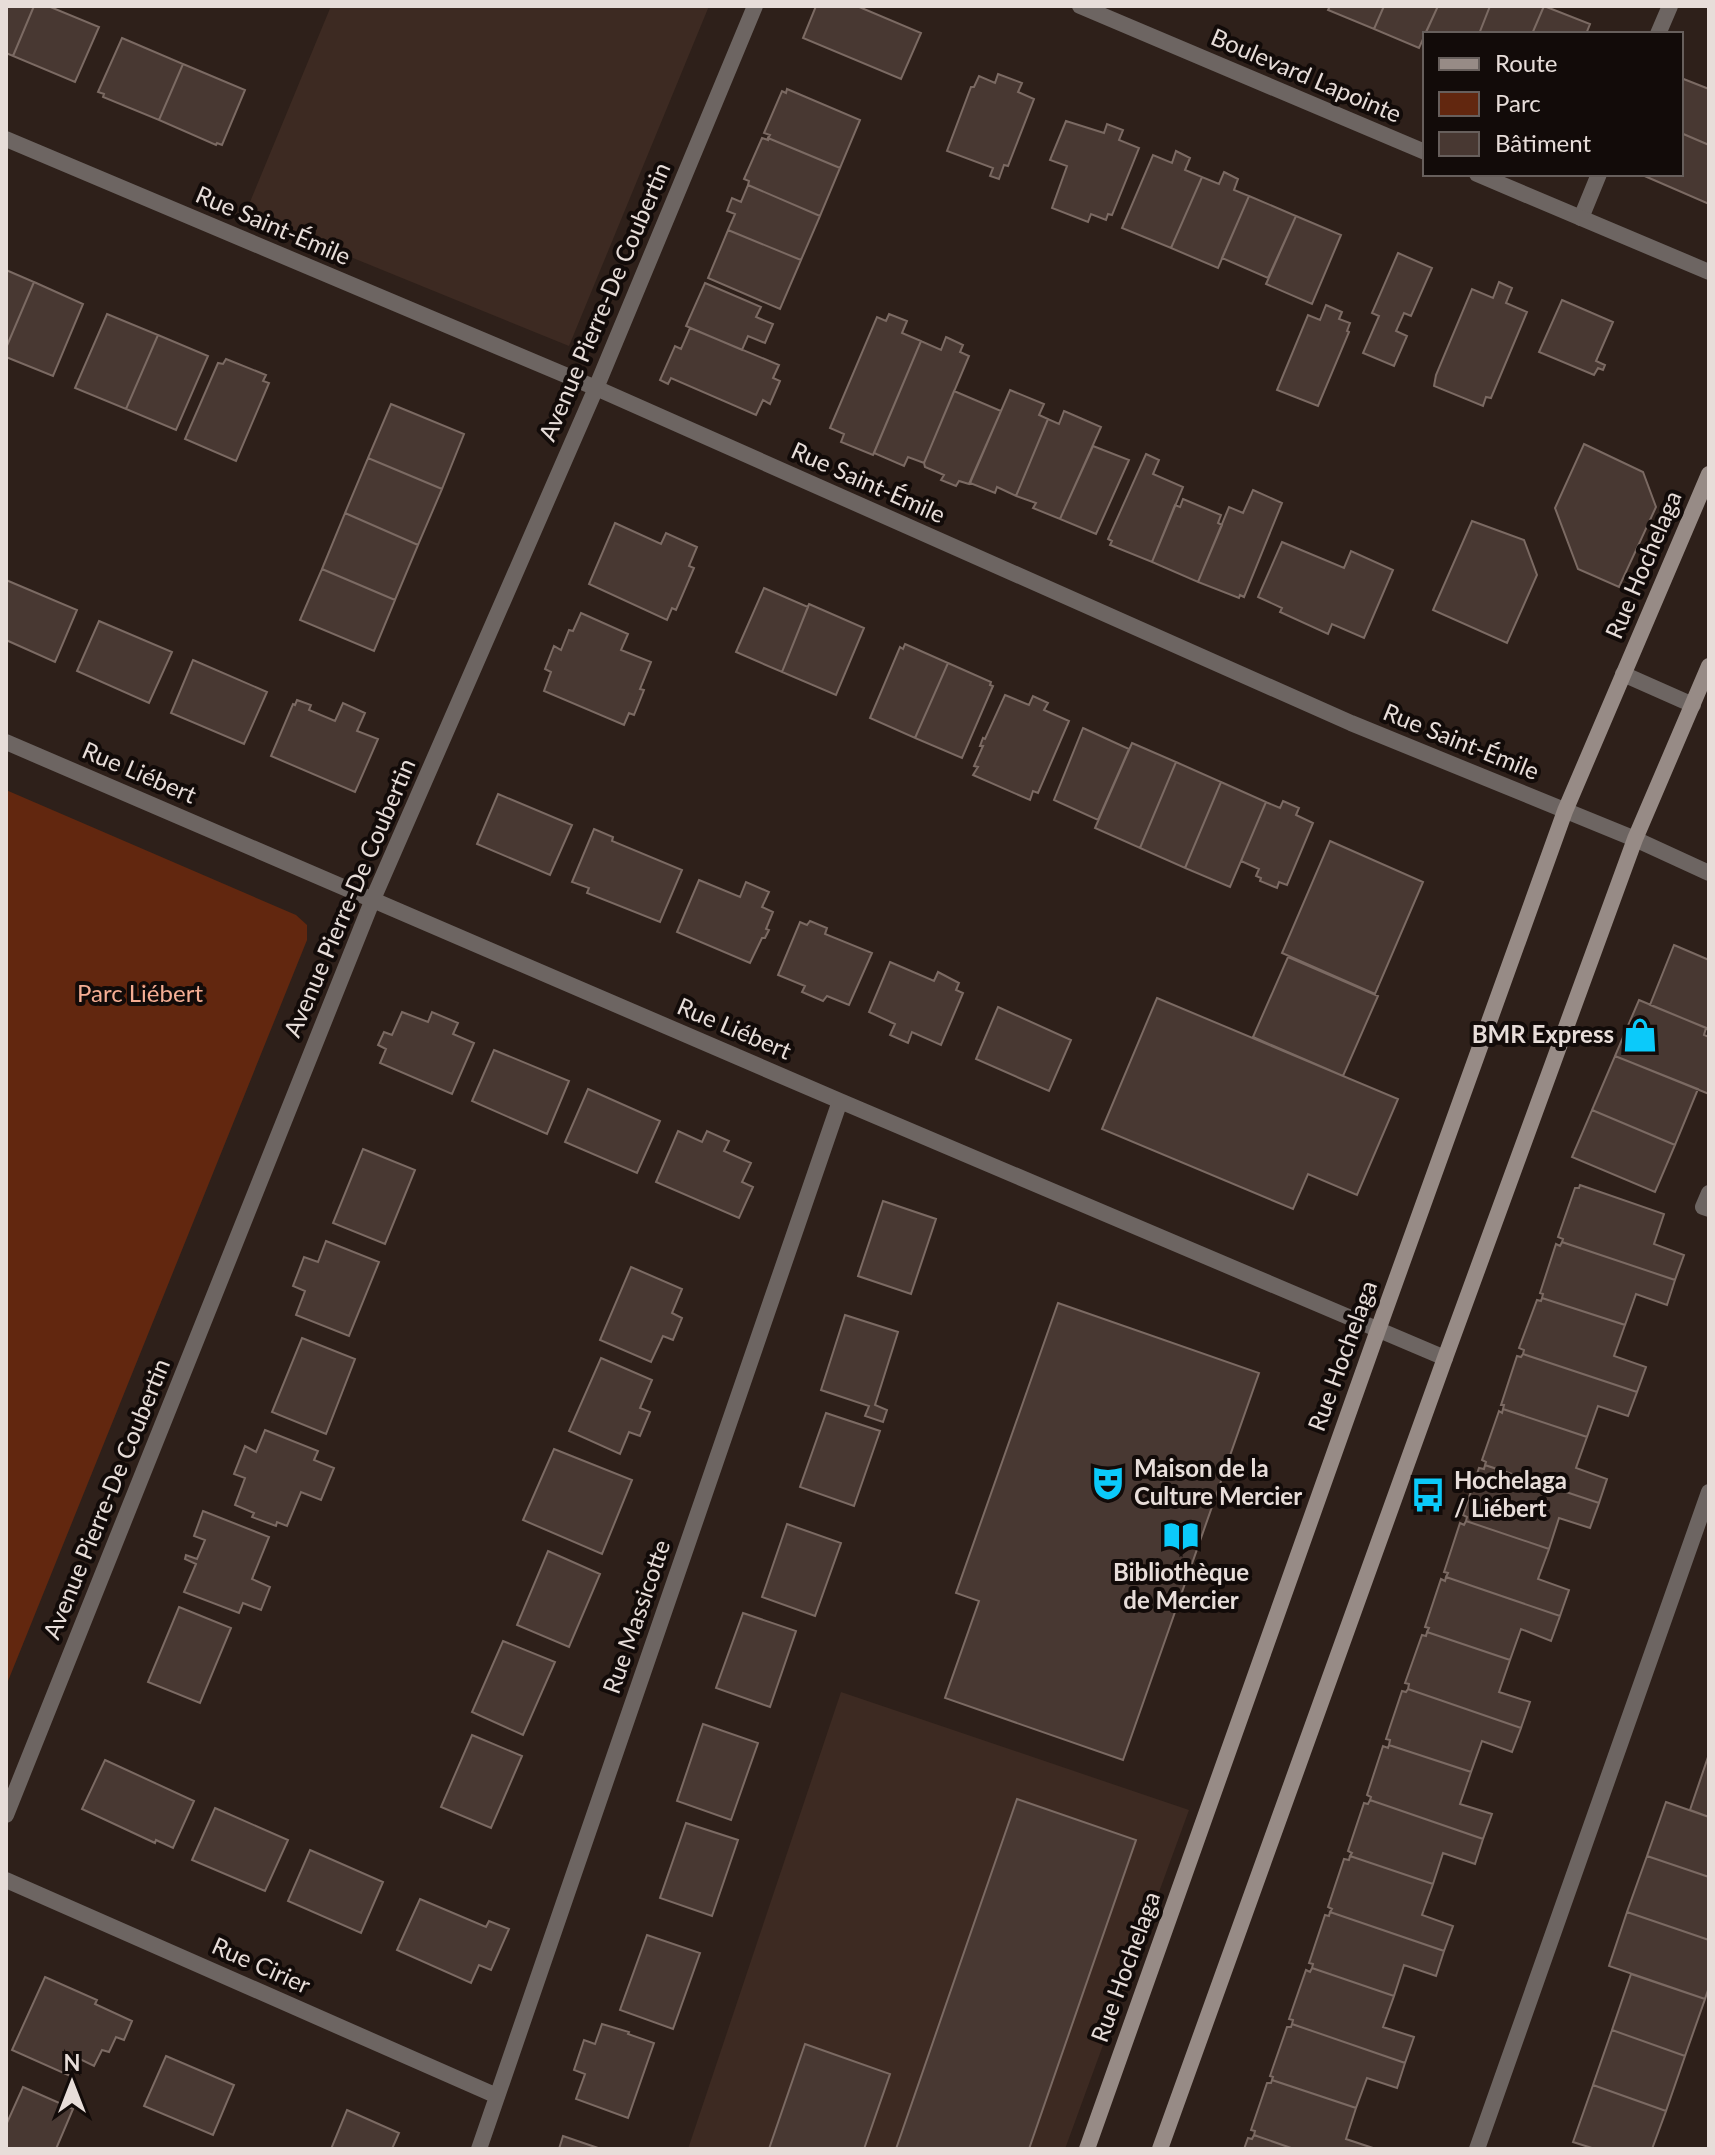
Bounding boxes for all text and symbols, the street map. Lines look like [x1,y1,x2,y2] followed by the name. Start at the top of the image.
[1207,21,1406,128] street label: Boulevard Lapointe
[1423,32,1683,176] legend
[1495,48,1557,77] text: Route
[1495,88,1541,117] text: Parc
[1495,128,1592,157] text: Bâtiment
[532,158,676,445] street label: Avenue Pierre-De Coubertin
[192,179,355,270] street label: Rue Saint-Émile
[787,435,950,529] street label: Rue Saint-Émile
[1598,486,1687,643] street label: Rue Hochelaga
[1379,696,1544,785] street label: Rue Saint-Émile
[78,735,201,809] street label: Rue Liébert
[277,754,421,1041] street label: Avenue Pierre-De Coubertin
[77,978,203,1007] park label: Parc Liébert
[673,991,796,1065] street label: Rue Liébert
[1621,1016,1659,1054] shop icon: BMR Express
[1472,1019,1614,1048] place label: BMR Express
[1301,1276,1382,1435] street label: Rue Hochelaga
[36,1354,175,1643] street label: Avenue Pierre-De Coubertin
[1134,1453,1302,1510] place label: Maison de la Culture Mercier
[1089,1464,1127,1502] theatre icon: Maison de la Culture Mercier
[1454,1465,1567,1522] place label: Hochelaga / Liébert
[1409,1476,1447,1514] bus stop icon: Hochelaga / Liébert
[1162,1517,1200,1555] library icon: Bibliothèque de Mercier
[596,1536,675,1697] street label: Rue Massicotte
[1113,1557,1249,1614] place label: Bibliothèque de Mercier
[1084,1887,1165,2046] street label: Rue Hochelaga
[208,1930,315,1999] street label: Rue Cirier
[32,2043,112,2123] north arrow
[64,2049,80,2076] text: N

